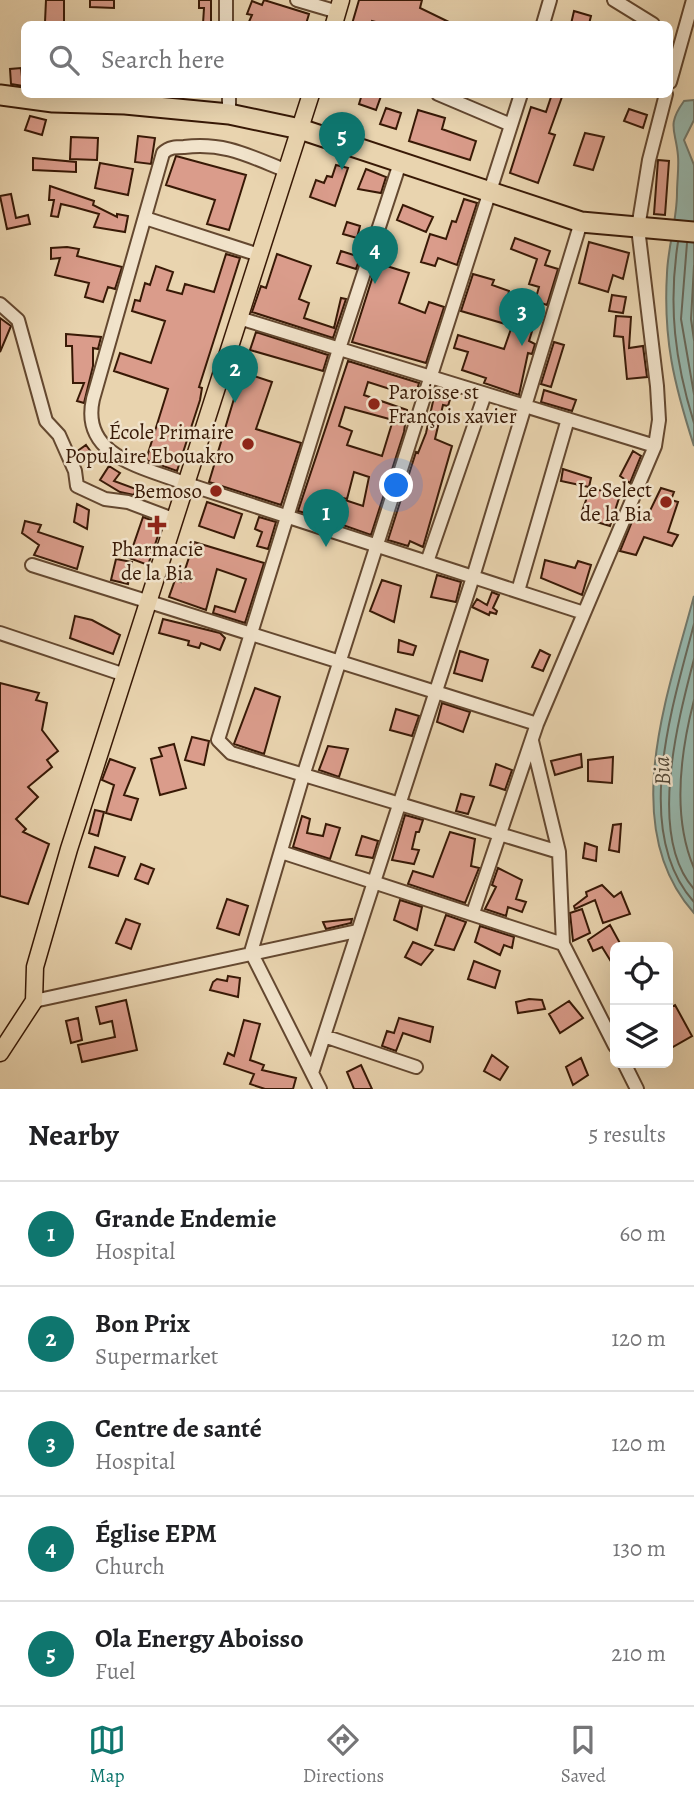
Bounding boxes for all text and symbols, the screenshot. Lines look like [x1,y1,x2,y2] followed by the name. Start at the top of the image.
[21,21,673,98] search box
[45,41,83,79] icon: search
[101,42,225,77] text: Search here
[319,112,365,170] pin: 5
[352,226,398,284] pin: 4
[499,288,545,346] pin: 3
[212,345,258,403] pin: 2
[388,378,517,430] place label: Paroisse st François xavier
[366,396,382,412] marker: Paroisse st François xavier
[65,418,234,470] place label: École Primaire Populaire Ebouakro
[240,436,256,452] marker: École Primaire Populaire Ebouakro
[379,468,413,502] your location
[577,476,652,528] place label: Le Select de la Bia
[133,477,202,505] place label: Bemoso
[208,483,224,499] marker: Bemoso
[303,489,349,547] pin: 1
[658,494,674,510] marker: Le Select de la Bia
[149,517,165,533] marker: Pharmacie de la Bia
[111,535,203,587] place label: Pharmacie de la Bia
[646,755,678,787] water label: Bia
[610,942,673,1068] map controls
[610,942,673,1005] button: locate
[610,1005,673,1068] button: layers
[28,1115,119,1155] text: Nearby
[589,1119,666,1150] text: 5 results
[95,1201,277,1236] text: Grande Endemie
[47,1218,55,1249] text: 1
[619,1218,666,1249] text: 60 m
[95,1236,175,1267] text: Hospital
[95,1306,190,1341] text: Bon Prix
[45,1323,57,1354] text: 2
[611,1323,666,1354] text: 120 m
[95,1341,218,1372] text: Supermarket
[95,1411,262,1446] text: Centre de santé
[46,1428,56,1459] text: 3
[611,1428,666,1459] text: 120 m
[95,1446,175,1477] text: Hospital
[95,1516,217,1551] text: Église EPM
[46,1533,56,1564] text: 4
[613,1533,666,1564] text: 130 m
[95,1551,165,1582] text: Church
[95,1621,304,1656] text: Ola Energy Aboisso
[46,1638,56,1669] text: 5
[611,1638,666,1669] text: 210 m
[95,1656,135,1687] text: Fuel
[88,1721,126,1789] tab: Map
[303,1721,384,1789] tab: Directions
[561,1721,606,1789] tab: Saved

